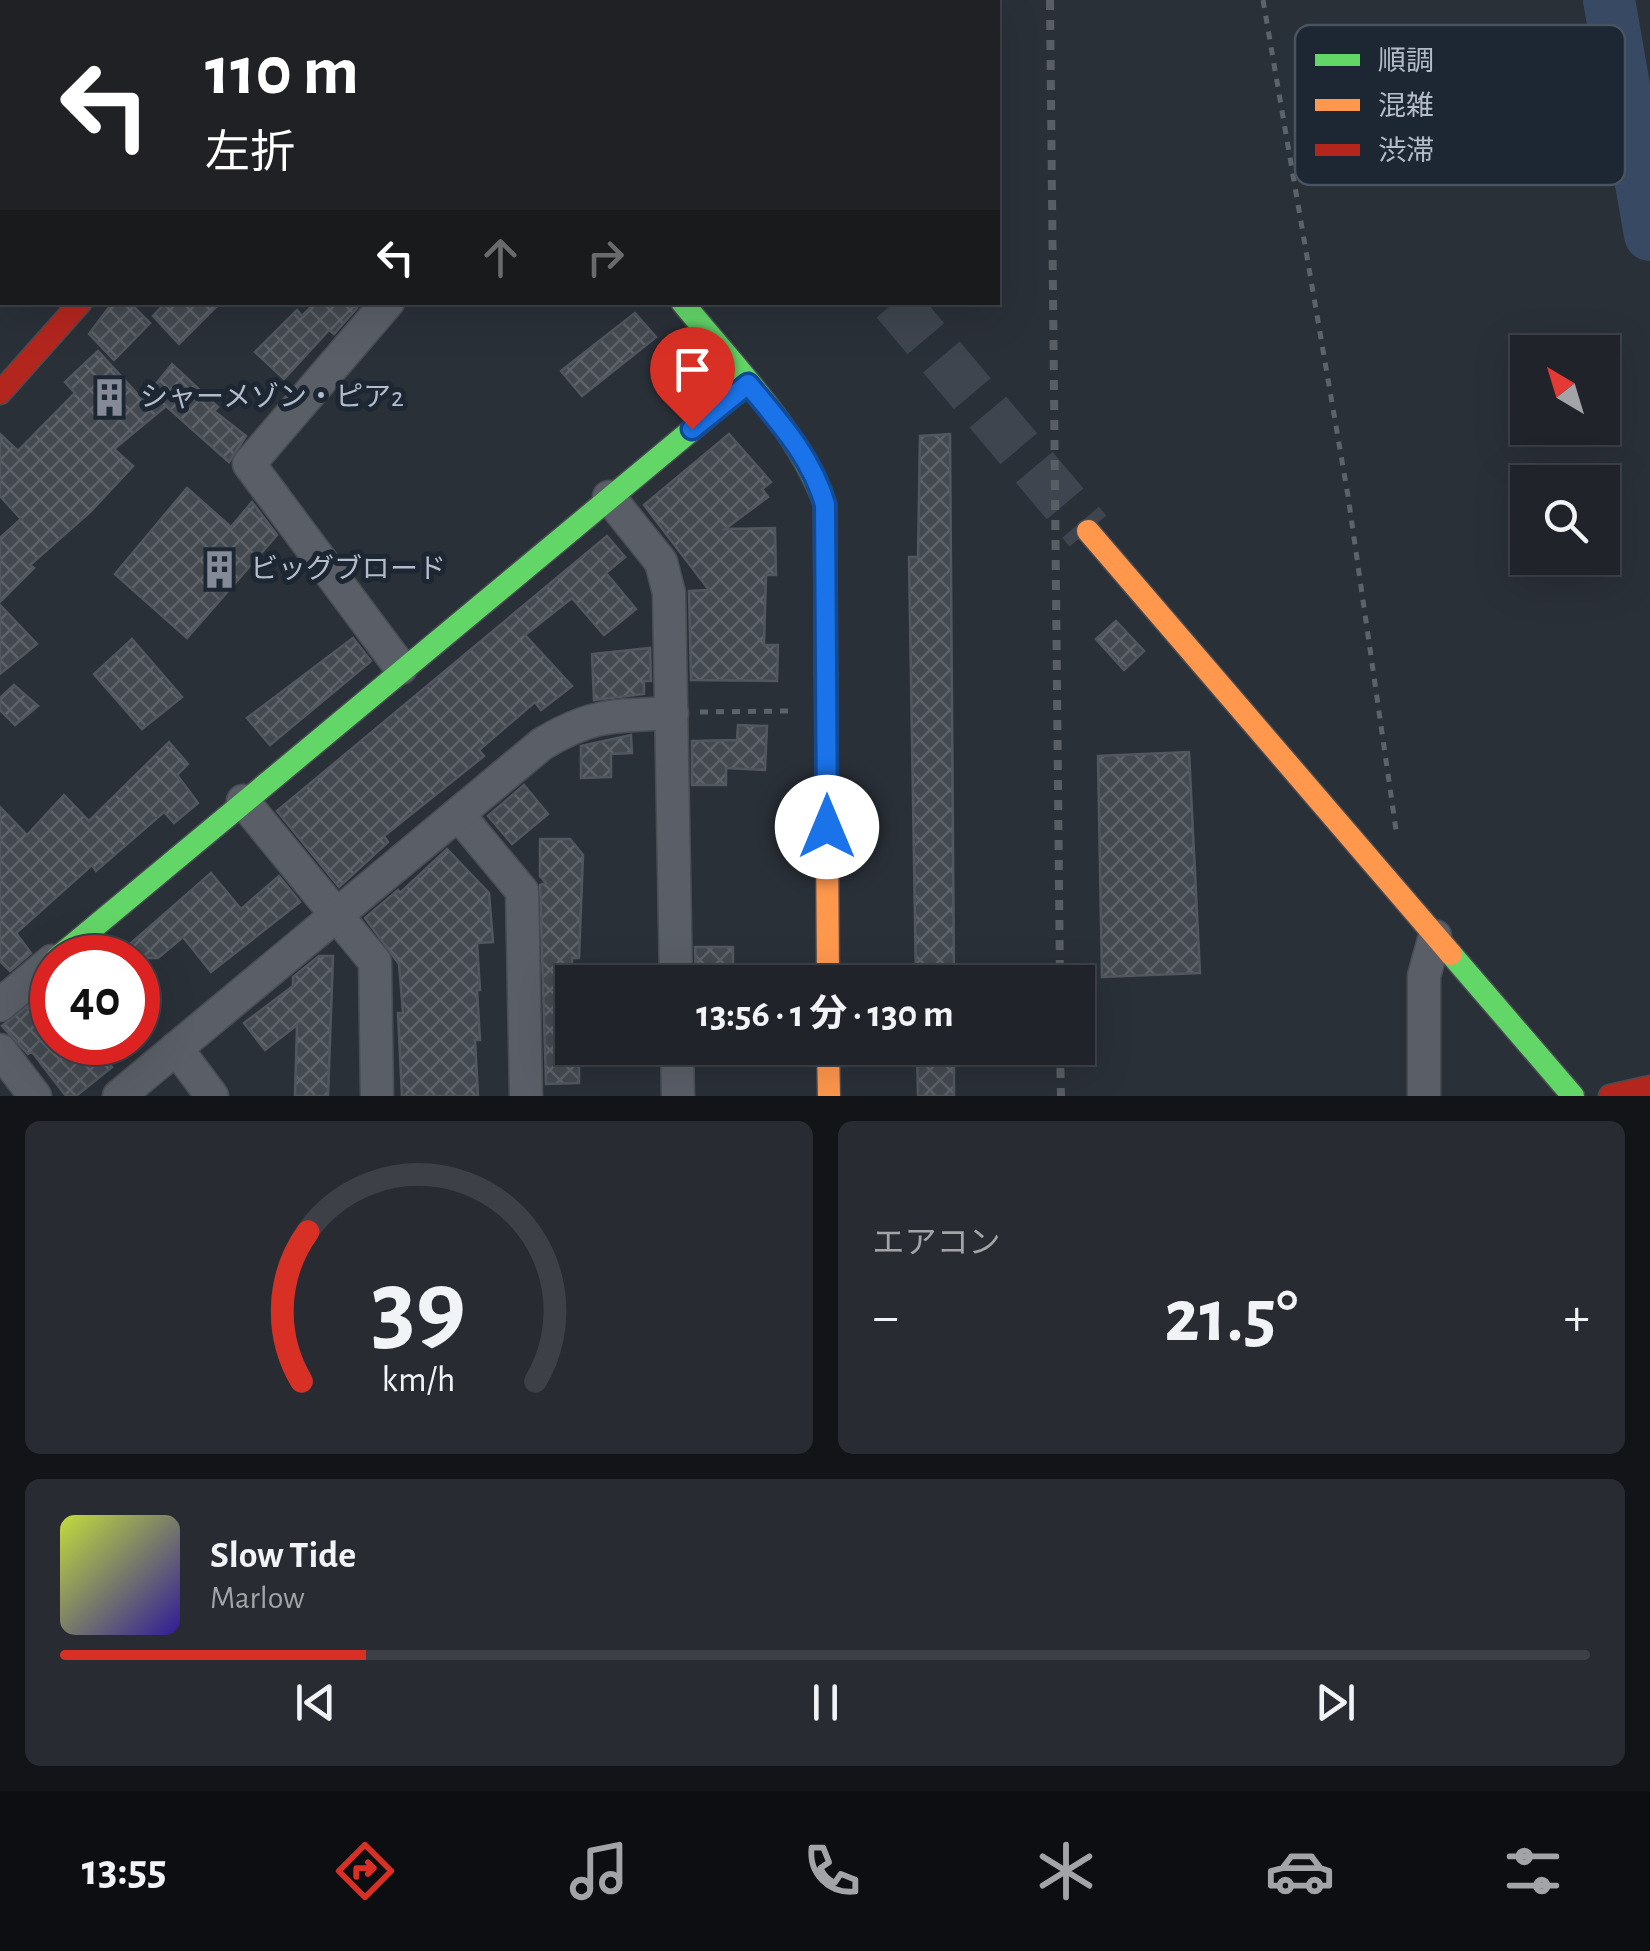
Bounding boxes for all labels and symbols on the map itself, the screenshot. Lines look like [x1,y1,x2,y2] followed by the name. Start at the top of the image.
[1295,25,1625,185] legend
[1378,47,1434,76] text: 順調
[1378,91,1434,121] text: 混雑
[1378,136,1434,166] text: 渋滞
[650,327,735,430] pin
[1510,335,1620,445] north arrow
[89,377,131,419] building icon: シャーメゾン・ピア2
[140,382,404,412] place label: シャーメゾン・ピア2
[199,549,241,591] building icon: ビッグブロード
[250,554,446,584] place label: ビッグブロード
[775,775,879,879] position arrow
[30,935,160,1065] speed limit sign: 40

